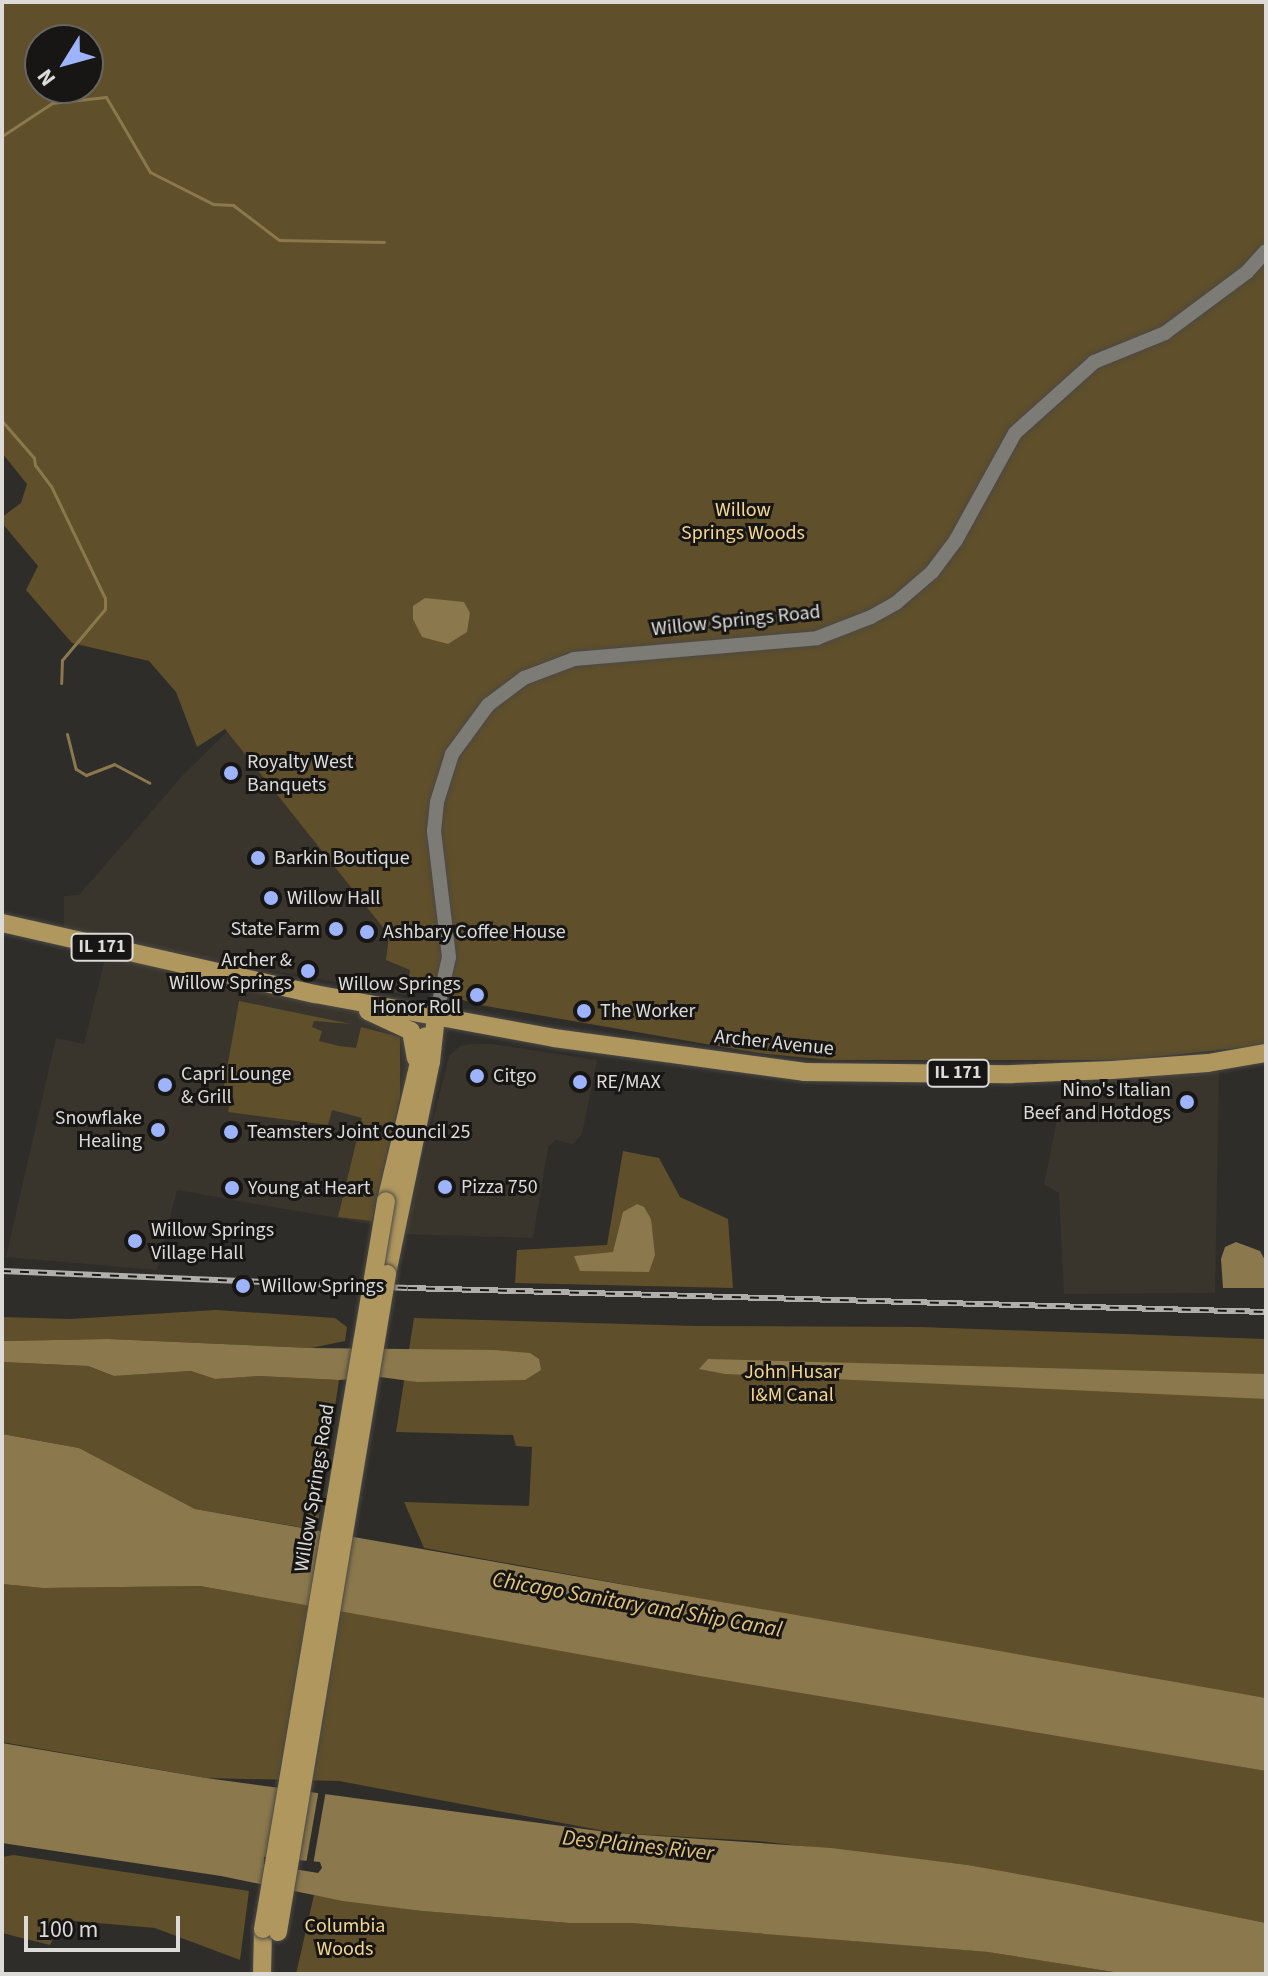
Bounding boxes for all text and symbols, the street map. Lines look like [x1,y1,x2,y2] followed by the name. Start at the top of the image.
[24,24,104,104] north arrow
[29,62,64,93] text: N
[681,499,805,546] park label: Willow Springs Woods
[650,600,822,642] street label: Willow Springs Road
[247,750,354,797] place label: Royalty West Banquets
[222,764,240,782] marker: Royalty West Banquets
[274,846,410,870] place label: Barkin Boutique
[249,849,267,867] marker: Barkin Boutique
[287,886,380,910] place label: Willow Hall
[262,889,280,907] marker: Willow Hall
[230,917,320,941] place label: State Farm
[327,920,345,938] marker: State Farm
[383,920,566,944] place label: Ashbary Coffee House
[358,923,376,941] marker: Ashbary Coffee House
[70,933,134,961] road number: IL 171
[169,948,292,995] place label: Archer & Willow Springs
[299,962,317,980] marker: Archer & Willow Springs
[338,972,461,1019] place label: Willow Springs Honor Roll
[468,986,486,1004] marker: Willow Springs Honor Roll
[600,999,695,1023] place label: The Worker
[575,1002,593,1020] marker: The Worker
[713,1025,835,1061] street label: Archer Avenue
[926,1059,990,1087] road number: IL 171
[181,1062,291,1109] place label: Capri Lounge & Grill
[493,1064,537,1088] place label: Citgo
[468,1067,486,1085] marker: Citgo
[596,1070,661,1094] place label: RE/MAX
[571,1073,589,1091] marker: RE/MAX
[156,1076,174,1094] marker: Capri Lounge & Grill
[1023,1078,1171,1125] place label: Nino's Italian Beef and Hotdogs
[1178,1093,1196,1111] marker: Nino's Italian Beef and Hotdogs
[55,1106,142,1153] place label: Snowflake Healing
[247,1120,470,1144] place label: Teamsters Joint Council 25
[149,1121,167,1139] marker: Snowflake Healing
[222,1123,240,1141] marker: Teamsters Joint Council 25
[461,1175,538,1199] place label: Pizza 750
[248,1176,370,1200] place label: Young at Heart
[436,1178,454,1196] marker: Pizza 750
[223,1179,241,1197] marker: Young at Heart
[151,1218,274,1265] place label: Willow Springs Village Hall
[126,1232,144,1250] marker: Willow Springs Village Hall
[261,1274,384,1298] place label: Willow Springs
[232,1275,254,1297] marker: Willow Springs
[744,1361,840,1408] park label: John Husar I&M Canal
[290,1402,340,1574] street label: Willow Springs Road
[490,1566,784,1644] water label: Chicago Sanitary and Ship Canal
[561,1825,715,1867] water label: Des Plaines River
[28,1900,184,1950] scale bar
[38,1912,98,1947] text: 100 m
[305,1914,385,1961] park label: Columbia Woods

